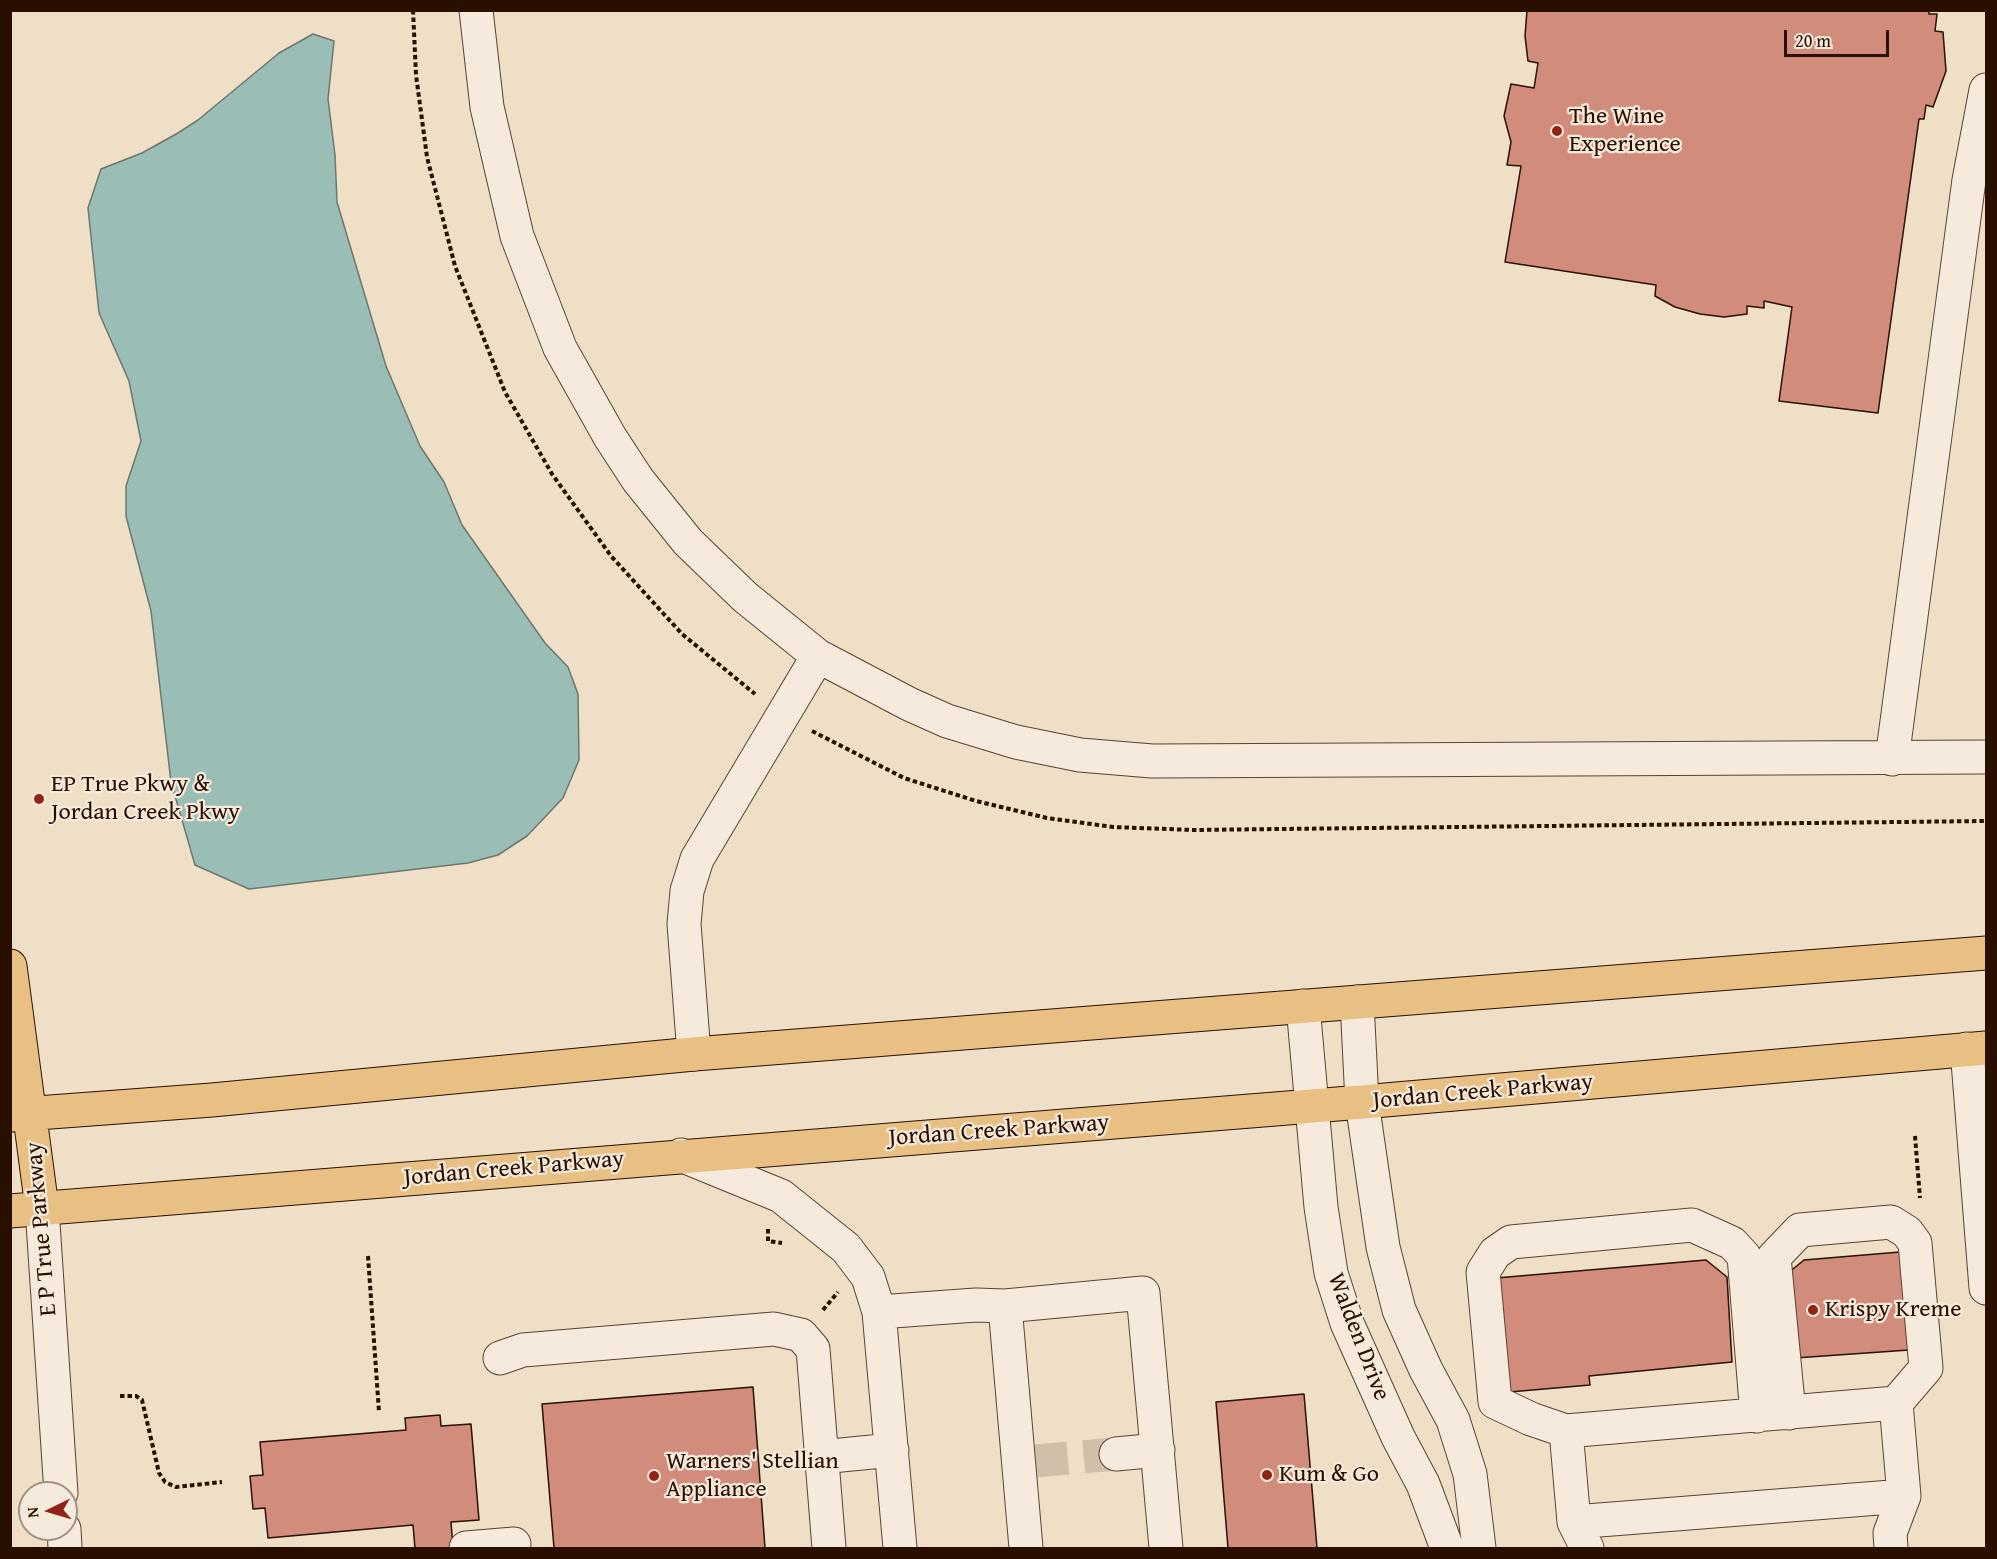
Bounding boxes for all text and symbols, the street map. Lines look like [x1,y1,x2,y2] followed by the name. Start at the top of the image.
[1787,18,1892,56] scale bar
[1795,27,1831,54] text: 20 m
[1569,103,1681,159] place label: The Wine Experience
[1550,124,1564,138] marker: The Wine Experience
[51,771,240,827] place label: EP True Pkwy & Jordan Creek Pkwy
[32,792,46,806] marker: EP True Pkwy & Jordan Creek Pkwy
[1372,1068,1594,1116] street label: Jordan Creek Parkway
[888,1109,1110,1153] street label: Jordan Creek Parkway
[20,1141,64,1317] street label: E P True Parkway
[403,1145,625,1193] street label: Jordan Creek Parkway
[1321,1269,1395,1405] street label: Walden Drive
[1825,1296,1961,1324] place label: Krispy Kreme
[1806,1303,1820,1317] marker: Krispy Kreme
[666,1448,839,1504] place label: Warners' Stellian Appliance
[1279,1461,1379,1489] place label: Kum & Go
[1260,1468,1274,1482] marker: Kum & Go
[647,1469,661,1483] marker: Warners' Stellian Appliance
[18,1481,78,1541] north arrow
[20,1506,44,1519] text: N

